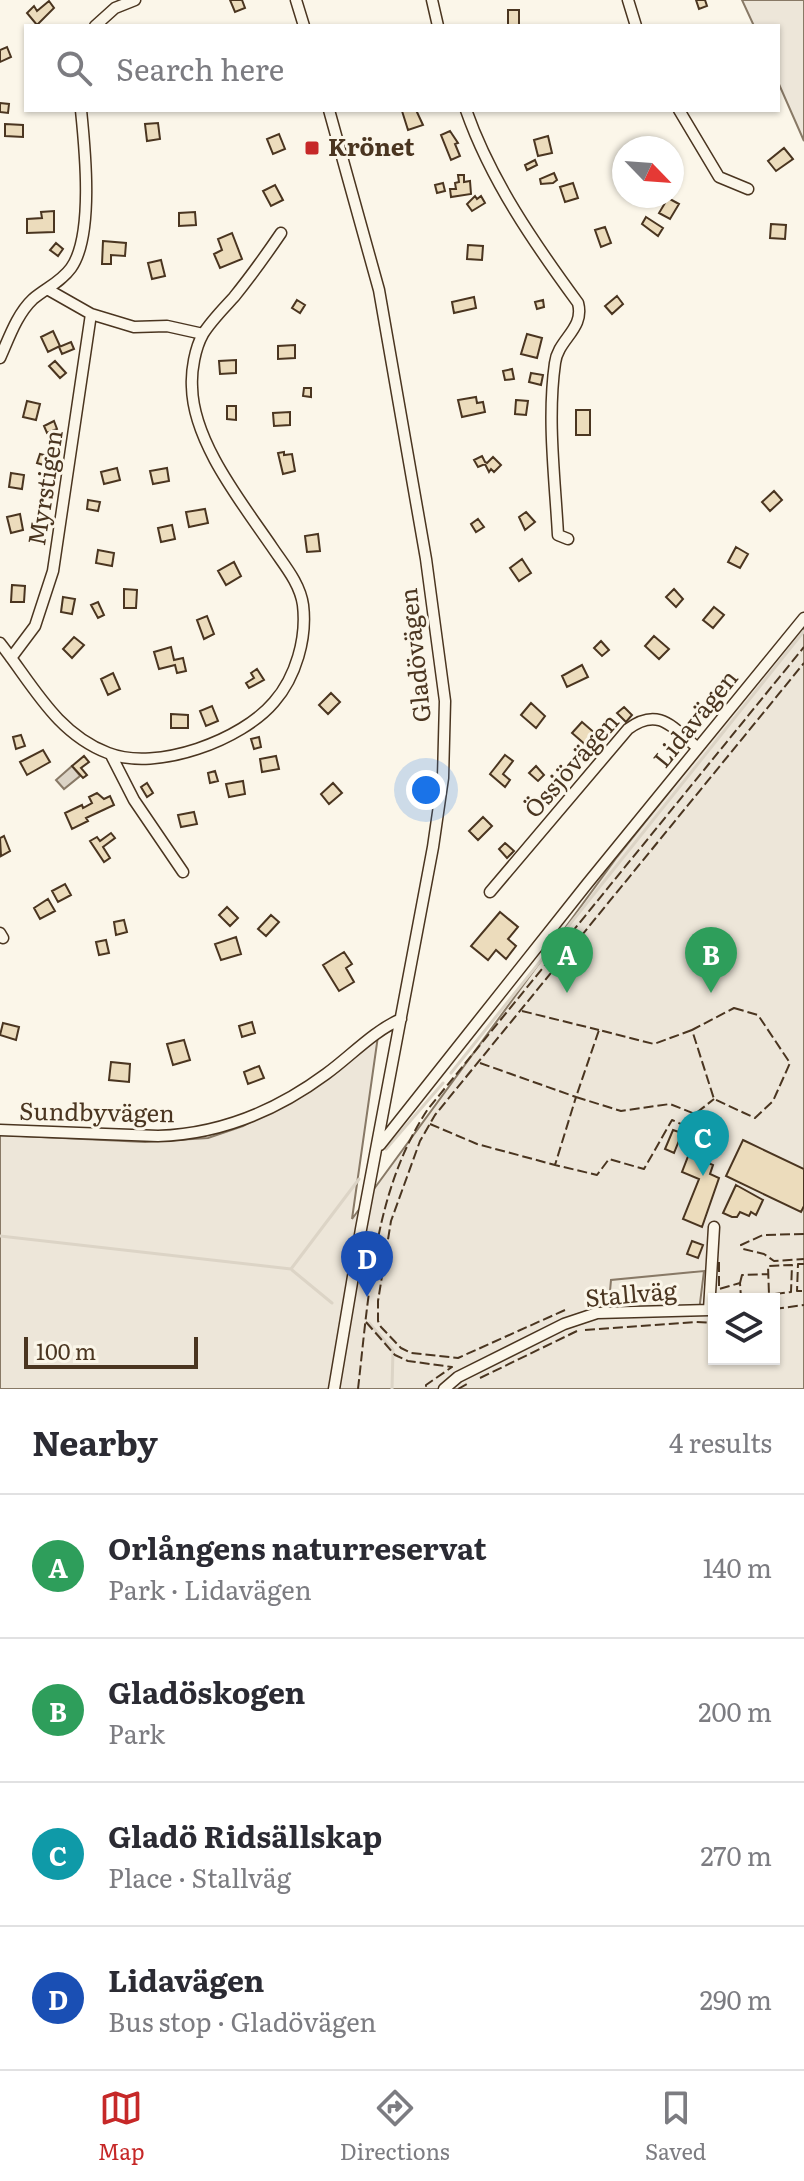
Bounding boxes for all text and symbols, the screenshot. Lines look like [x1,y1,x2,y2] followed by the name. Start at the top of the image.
[24,24,780,112] search box
[52,46,96,90] icon: search
[116,46,284,90] text: Search here
[328,128,415,163] place label: Krönet
[612,136,684,208] north arrow
[303,139,321,157] marker: Krönet
[17,427,70,548] street label: Myrstigen
[389,586,438,724] street label: Gladövägen
[643,661,745,774] street label: Lidavägen
[515,704,626,824] street label: Össjövägen
[406,770,446,810] your location
[541,927,593,993] pin: A
[685,927,737,993] pin: B
[19,1092,175,1129] street label: Sundbyvägen
[677,1110,729,1176] pin: C
[341,1231,393,1297] pin: D
[583,1271,679,1314] street label: Stallväg
[708,1293,780,1365] map controls
[708,1293,780,1365] button: layers
[24,1333,198,1369] scale bar
[36,1334,96,1367] text: 100 m
[32,1416,158,1466] text: Nearby
[669,1422,772,1461] text: 4 results
[108,1525,487,1569] text: Orlångens naturreservat
[48,1547,68,1586] text: A
[703,1547,772,1586] text: 140 m
[108,1569,312,1608] text: Park · Lidavägen
[108,1669,305,1713] text: Gladöskogen
[49,1691,67,1730] text: B
[698,1691,772,1730] text: 200 m
[108,1713,165,1752] text: Park
[108,1813,382,1857] text: Gladö Ridsällskap
[49,1835,67,1874] text: C
[700,1835,772,1874] text: 270 m
[108,1857,291,1896] text: Place · Stallväg
[108,1957,264,2001] text: Lidavägen
[48,1979,68,2018] text: D
[700,1979,772,2018] text: 290 m
[108,2001,377,2040] text: Bus stop · Gladövägen
[98,2086,145,2167] tab: Map
[340,2086,450,2167] tab: Directions
[645,2086,706,2167] tab: Saved

